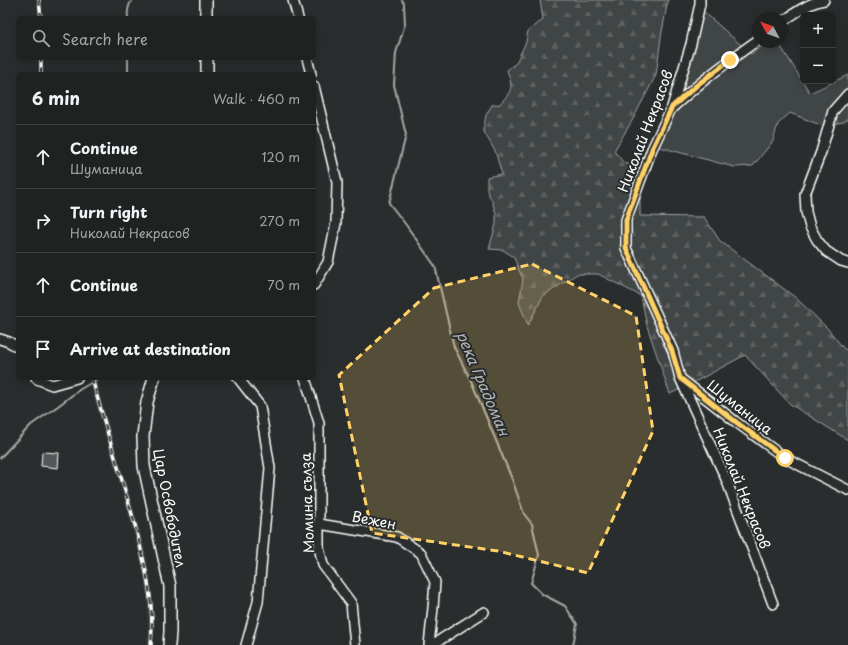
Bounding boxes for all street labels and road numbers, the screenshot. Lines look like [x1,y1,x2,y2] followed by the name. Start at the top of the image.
[612,67,678,195] street label: Николай Некрасов
[703,375,777,439] street label: Шуманица
[708,424,776,552] street label: Николай Некрасов
[148,447,192,569] street label: Цар Освободител
[295,452,319,553] street label: Момина сълза
[350,505,398,535] street label: Вежен

